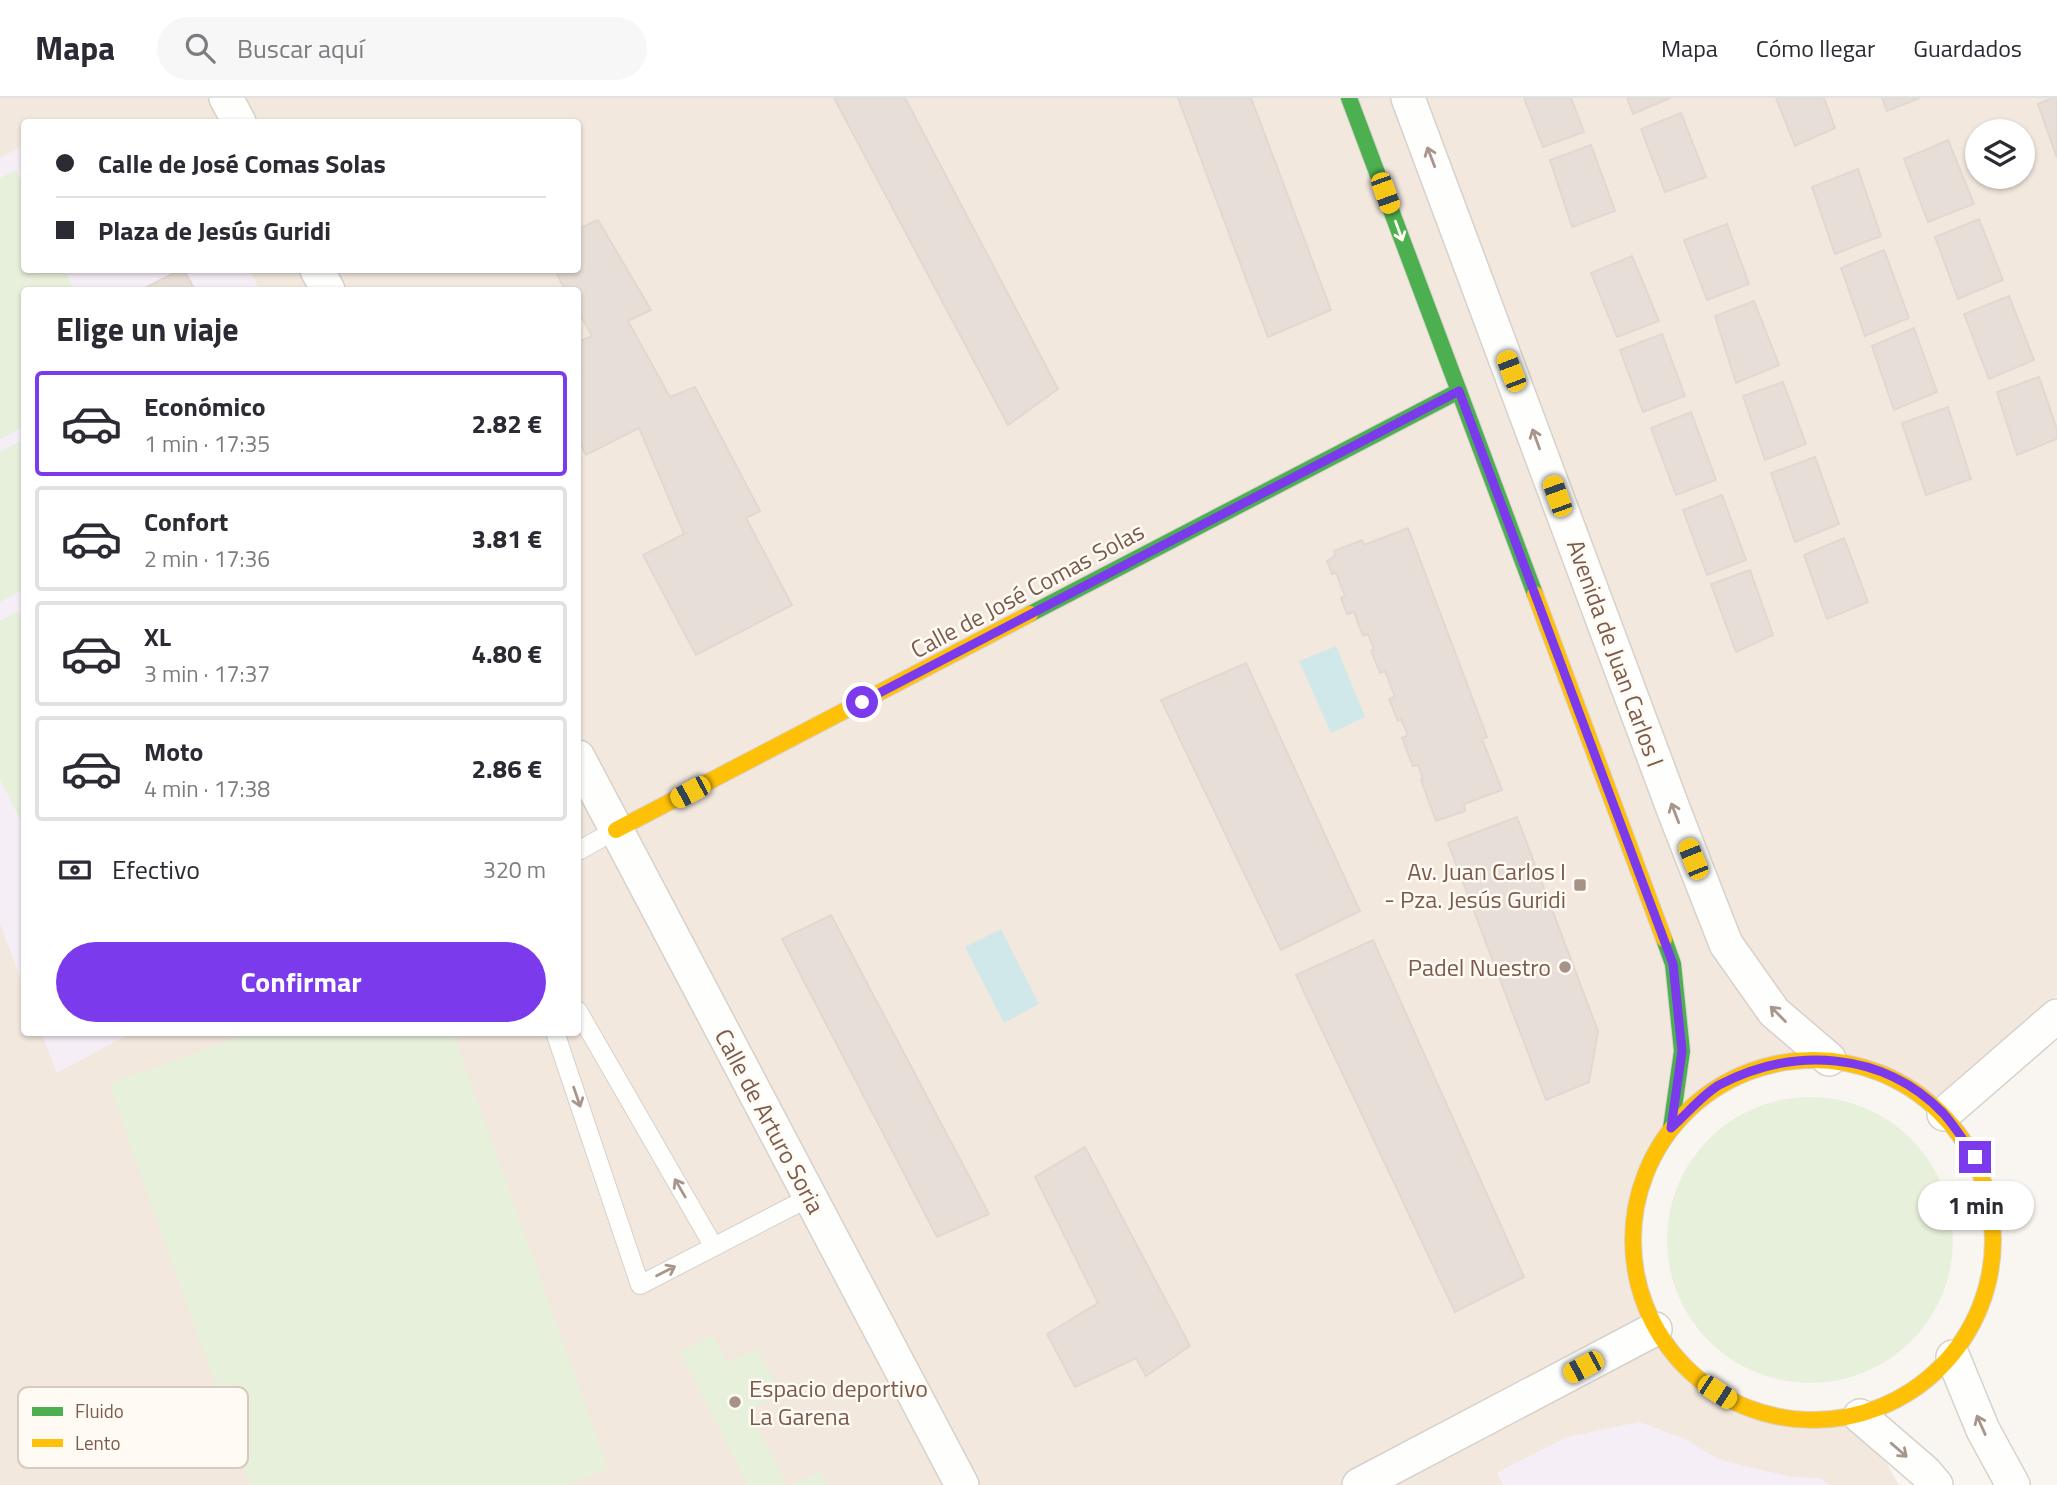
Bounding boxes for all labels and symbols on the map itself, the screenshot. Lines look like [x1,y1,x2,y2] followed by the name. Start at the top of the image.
[1424,147,1436,169] one-way arrow
[1368,170,1403,216] car
[1394,219,1406,241] one-way arrow
[1494,348,1529,394] car
[1529,429,1542,451] one-way arrow
[1540,473,1575,519] car
[904,513,1150,667] street label: Calle de José Comas Solas
[1558,534,1674,772] street label: Avenida de Juan Carlos I
[846,686,878,718] route start
[667,773,714,811] car
[1668,803,1681,825] one-way arrow
[1676,836,1711,882] car
[1384,853,1566,917] place label: Av. Juan Carlos I - Pza. Jesús Guridi
[1572,877,1588,893] marker: Av. Juan Carlos I - Pza. Jesús Guridi
[1408,949,1551,985] place label: Padel Nuestro
[1557,959,1573,975] marker: Padel Nuestro
[1769,1006,1786,1023] one-way arrow
[706,1022,834,1220] street label: Calle de Arturo Soria
[572,1086,584,1108] one-way arrow
[1959,1141,1991,1173] route end
[673,1178,687,1198] one-way arrow
[1917,1182,2033,1230] callout: 1 min
[655,1264,676,1278] one-way arrow
[1560,1348,1607,1386] car
[749,1370,928,1434] place label: Espacio deportivo La Garena
[1694,1372,1741,1412] car
[18,1387,248,1468] legend
[727,1394,743,1410] marker: Espacio deportivo La Garena
[75,1396,124,1425] text: Fluido
[1974,1415,1987,1436] one-way arrow
[75,1428,120,1457] text: Lento
[1890,1442,1908,1458] one-way arrow

